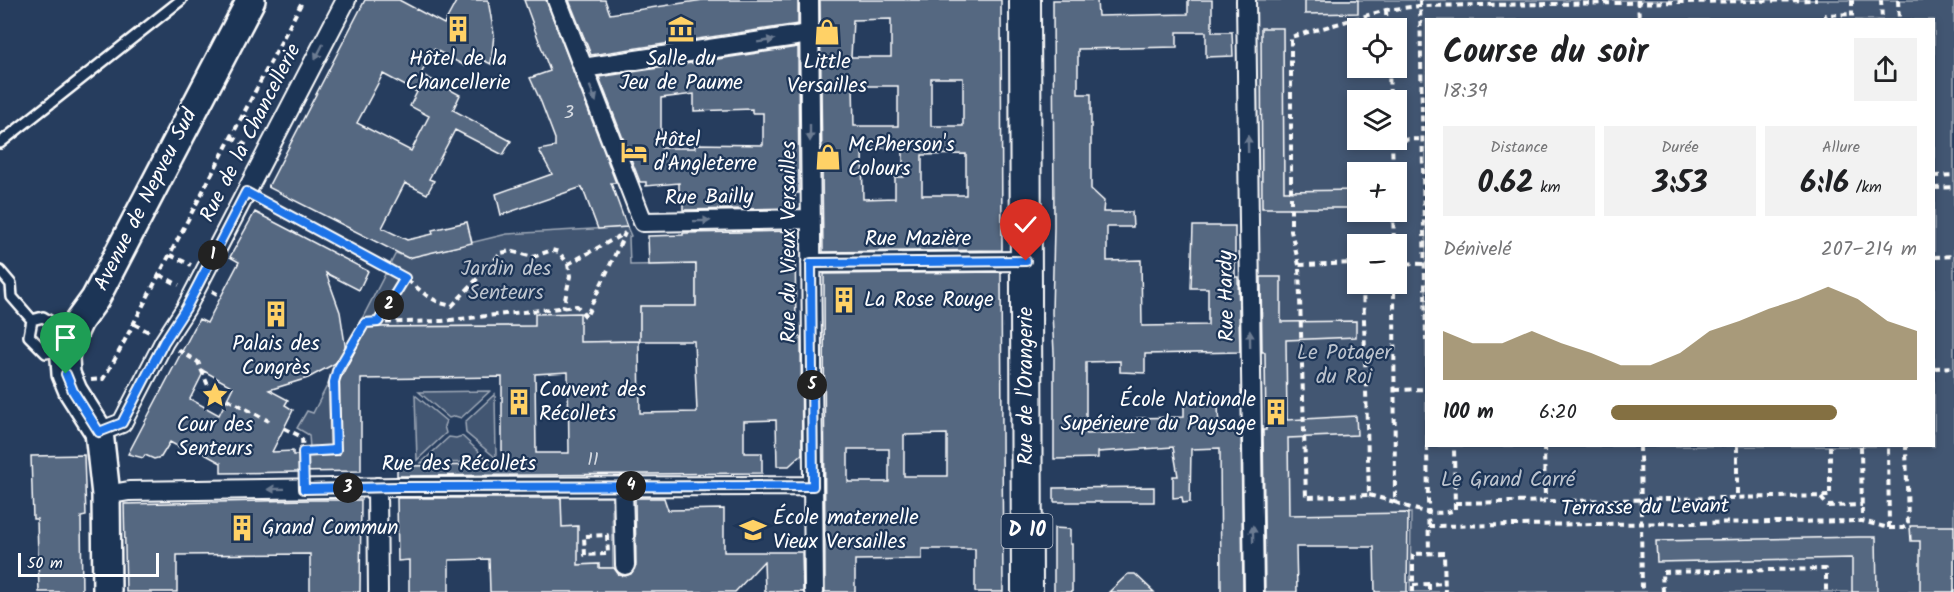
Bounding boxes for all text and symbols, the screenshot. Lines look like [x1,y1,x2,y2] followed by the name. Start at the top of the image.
[443,14,473,44] building icon: Hôtel de la Chancellerie
[666,14,696,44] museum icon: Salle du Jeu de Paume
[812,17,842,47] shop icon: Little Versailles
[1347,18,1407,294] map controls
[1347,18,1407,78] button: locate
[1443,27,1648,80] text: Course du soir
[756,36,775,45] one-way arrow
[192,37,311,228] street label: Rue de la Chancellerie
[1854,38,1917,101] button: share
[314,43,324,61] one-way arrow
[406,43,511,100] place label: Hôtel de la Chancellerie
[619,43,743,100] place label: Salle du Jeu de Paume
[787,46,867,103] place label: Little Versailles
[1443,76,1487,108] text: 18:39
[589,85,598,103] one-way arrow
[1347,90,1407,150] button: layers
[564,99,574,128] house number: 3
[86,103,207,297] street label: Avenue de Nepveu Sud
[654,124,758,181] place label: Hôtel d'Angleterre
[805,124,815,143] one-way arrow
[848,129,955,186] place label: McPherson's Colours
[1243,134,1252,153] one-way arrow
[1490,135,1548,160] text: Distance
[1661,135,1699,160] text: Durée
[1822,135,1860,160] text: Allure
[619,137,649,167] hotel icon: Hôtel d'Angleterre
[773,141,806,343] street label: Rue du Vieux Versailles
[813,142,843,172] shop icon: McPherson's Colours
[1478,160,1534,208] text: 0.62
[1652,160,1708,208] text: 3:53
[1800,160,1849,208] text: 6:16
[1347,162,1407,222] button: +
[1534,175,1560,200] text: km
[1849,175,1882,200] text: /km
[664,181,754,215] street label: Rue Bailly
[1000,199,1051,261] pin
[1009,208,1042,241] icon: check
[692,216,711,226] one-way arrow
[865,223,972,256] street label: Rue Mazière
[1347,234,1407,294] button: −
[1443,234,1511,266] text: Dénivelé
[1821,234,1917,266] text: 207–214 m
[198,240,228,270] pin: 1
[211,242,215,267] text: 1
[1210,250,1244,342] street label: Rue Hardy
[461,253,551,310] park label: Jardin des Senteurs
[864,284,994,317] place label: La Rose Rouge
[829,285,859,315] building icon: La Rose Rouge
[374,290,404,320] pin: 2
[384,292,394,317] text: 2
[261,299,291,329] building icon: Palais des Congrès
[1010,306,1043,465] street label: Rue de l'Orangerie
[40,312,91,374] pin
[49,321,82,354] icon: arrive
[232,328,320,385] place label: Palais des Congrès
[1245,329,1255,348] one-way arrow
[1297,337,1392,394] park label: Le Potager du Roi
[797,370,827,400] pin: 5
[808,372,816,397] text: 5
[539,374,646,431] place label: Couvent des Récollets
[200,380,230,410] place icon: Cour des Senteurs
[1061,384,1257,441] place label: École Nationale Supérieure du Paysage
[504,387,534,417] building icon: Couvent des Récollets
[1261,397,1291,427] building icon: École Nationale Supérieure du Paysage
[1443,397,1494,429] text: 100 m
[1539,397,1577,429] text: 6:20
[177,409,253,466] place label: Cour des Senteurs
[587,446,599,475] house number: 11
[382,448,536,481] street label: Rue des Récollets
[1441,464,1576,497] park label: Le Grand Carré
[616,471,646,501] pin: 4
[333,473,363,503] pin: 3
[627,473,635,498] text: 4
[344,475,352,500] text: 3
[267,484,286,494] one-way arrow
[1561,490,1730,526] street label: Terrasse du Levant
[773,502,919,559] place label: École maternelle Vieux Versailles
[262,512,399,545] place label: Grand Commun
[227,513,257,543] building icon: Grand Commun
[1002,514,1052,548] road number: D 10
[738,515,768,545] school or university icon: École maternelle Vieux Versailles
[1248,524,1258,543] one-way arrow
[18,550,159,578] scale bar
[27,551,63,576] text: 50 m

